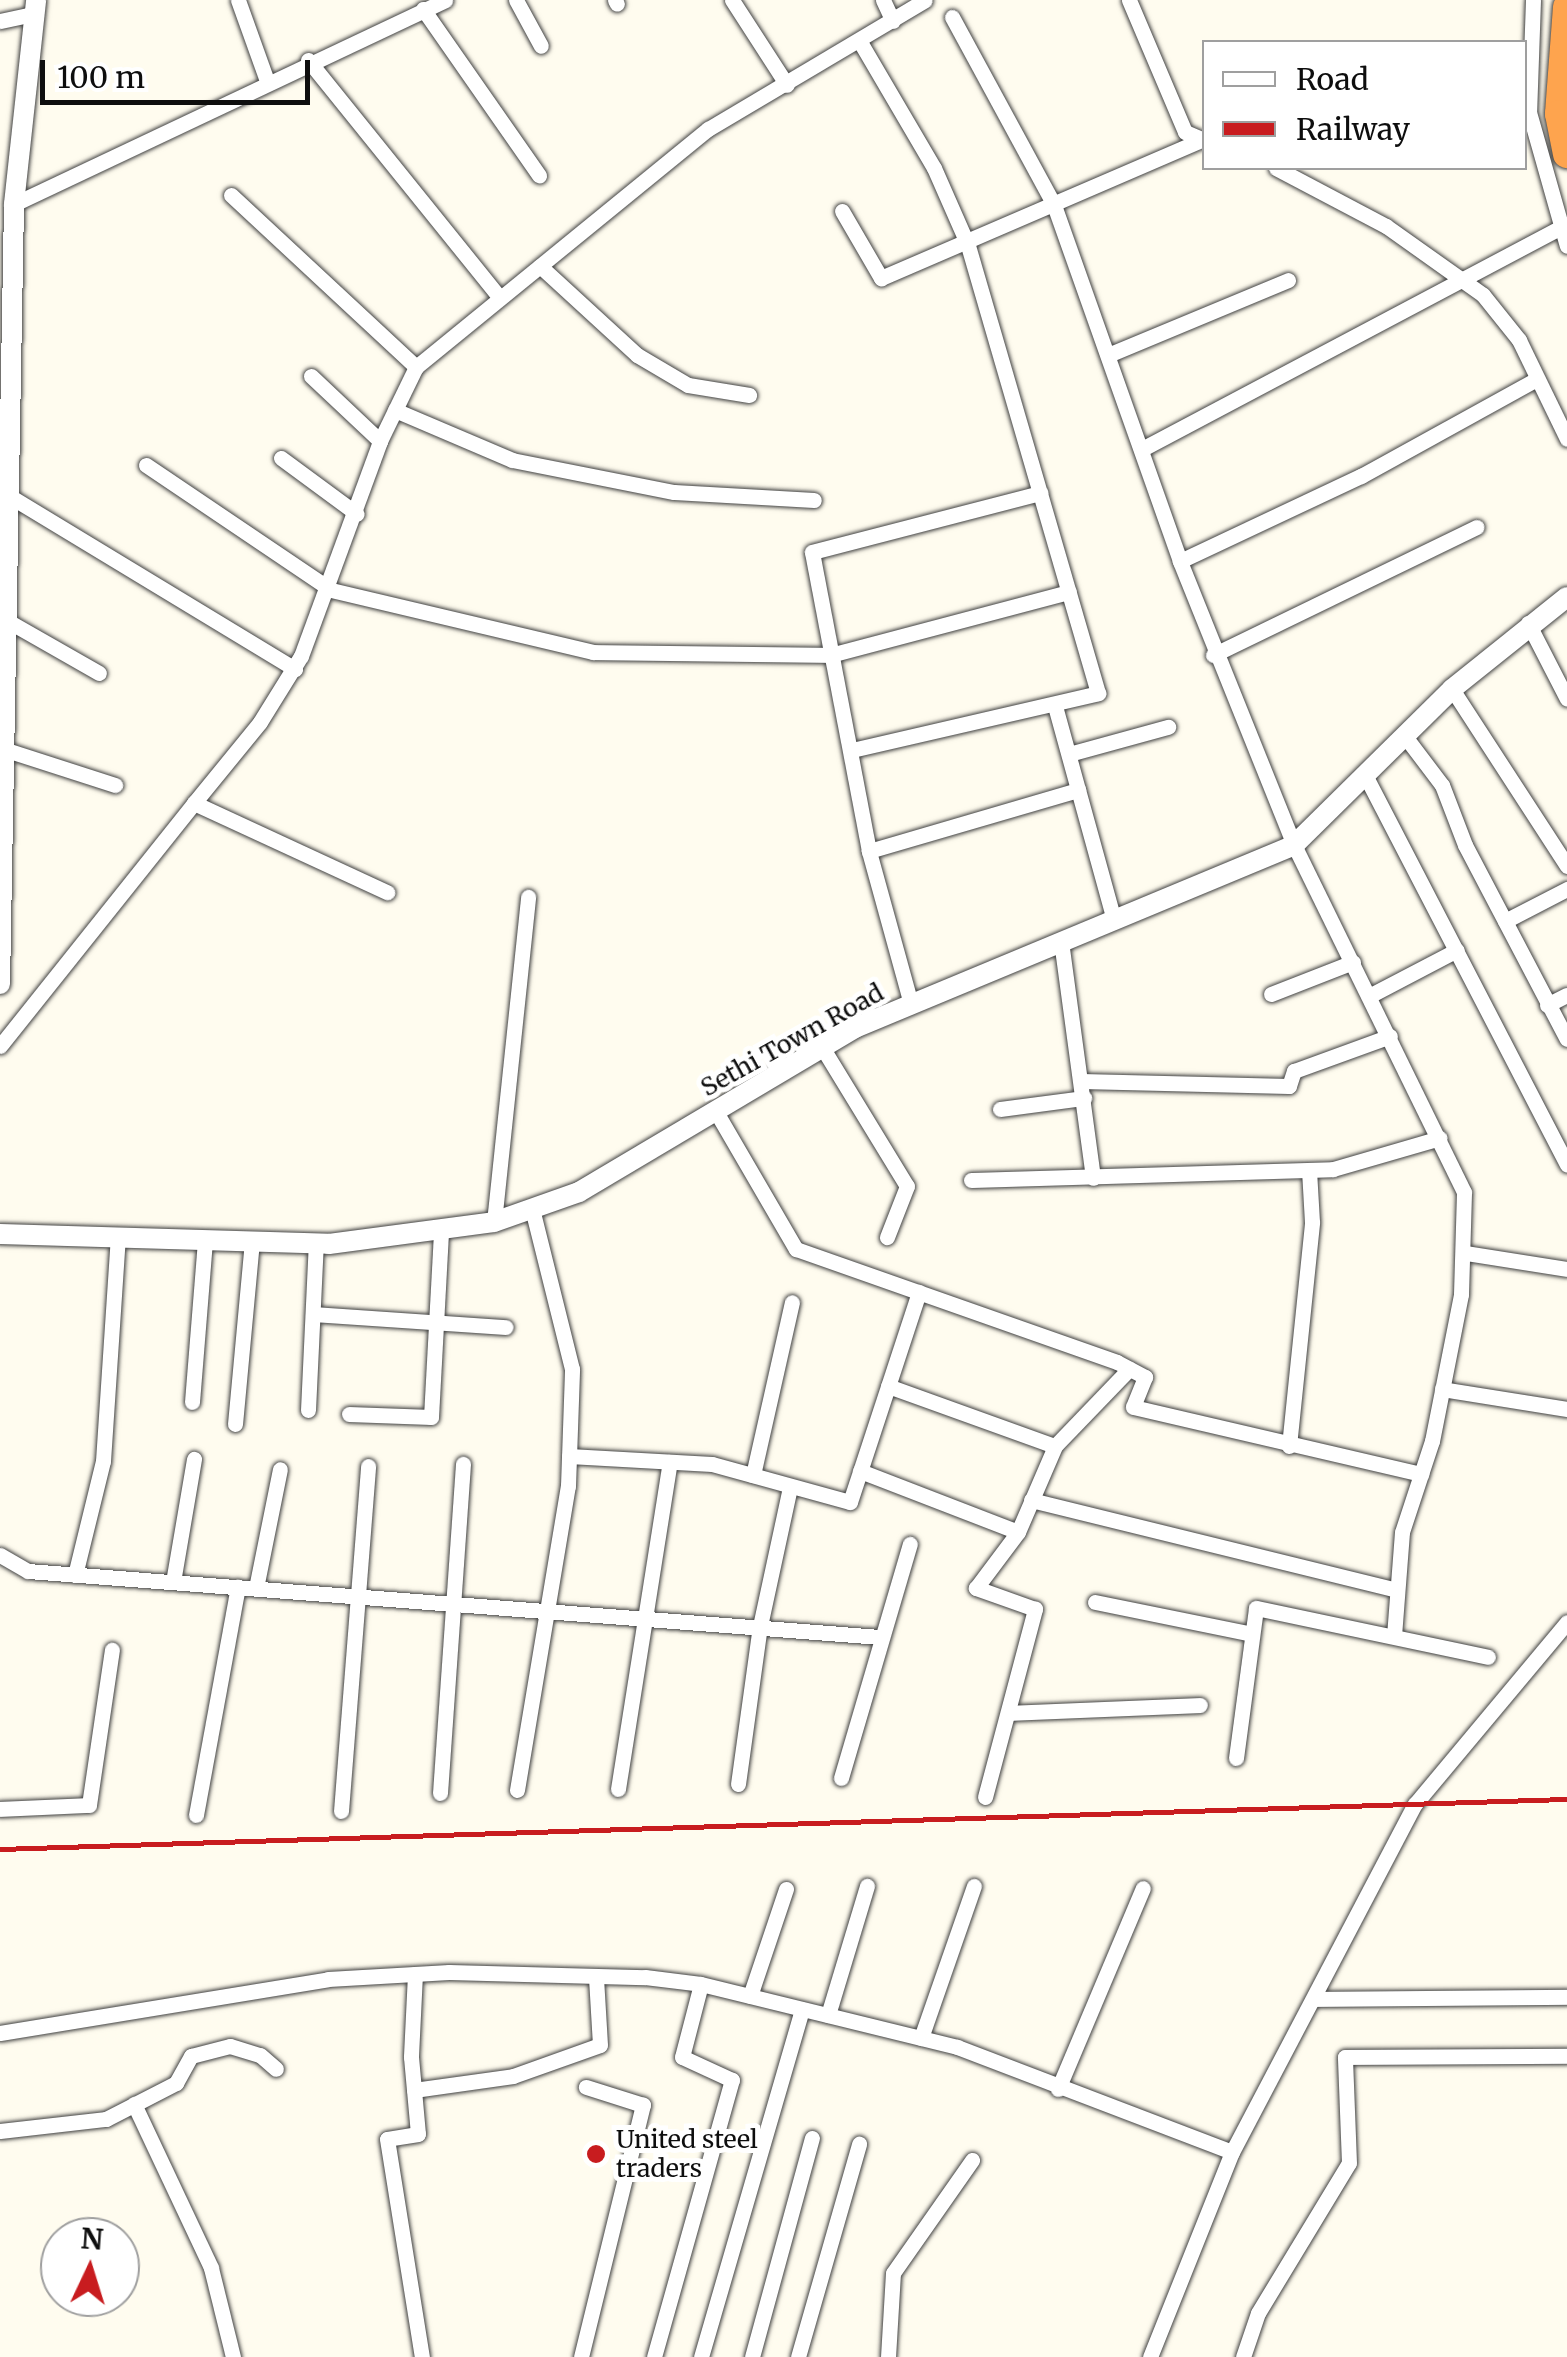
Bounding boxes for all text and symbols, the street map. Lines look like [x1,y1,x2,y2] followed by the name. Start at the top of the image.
[45,40,315,102] scale bar
[1202,40,1527,170] legend
[57,58,145,96] text: 100 m
[1296,60,1369,98] text: Road
[1296,110,1410,148] text: Railway
[695,977,889,1103] street label: Sethi Town Road
[616,2125,758,2184] place label: United steel traders
[585,2143,607,2165] marker: United steel traders
[40,2217,140,2317] north arrow
[80,2220,104,2258] text: N

